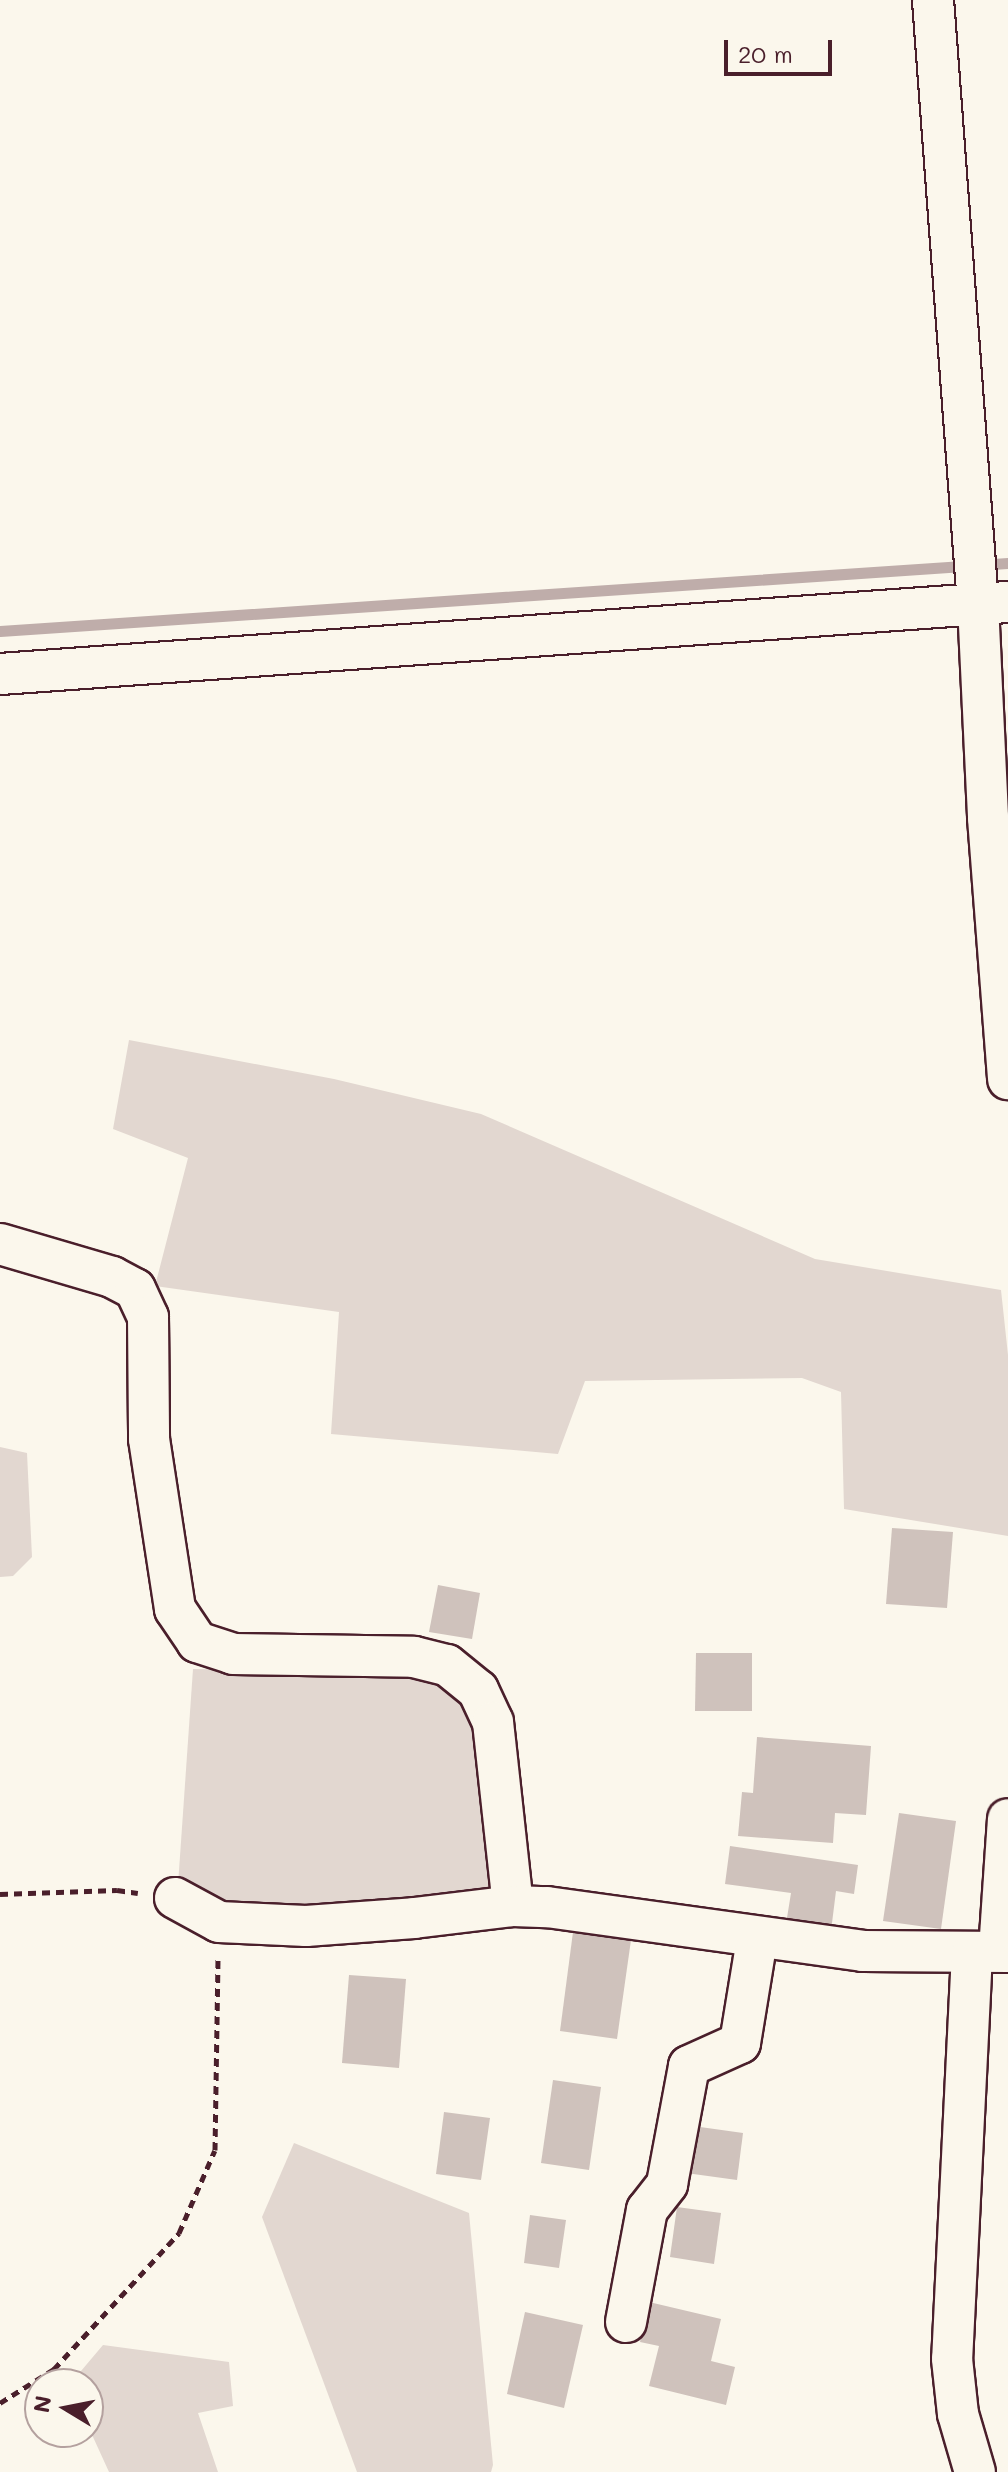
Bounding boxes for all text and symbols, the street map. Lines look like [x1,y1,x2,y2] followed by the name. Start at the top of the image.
[728,24,836,74] scale bar
[738,38,793,69] text: 20 m
[24,2368,104,2448] north arrow
[26,2393,58,2415] text: N

